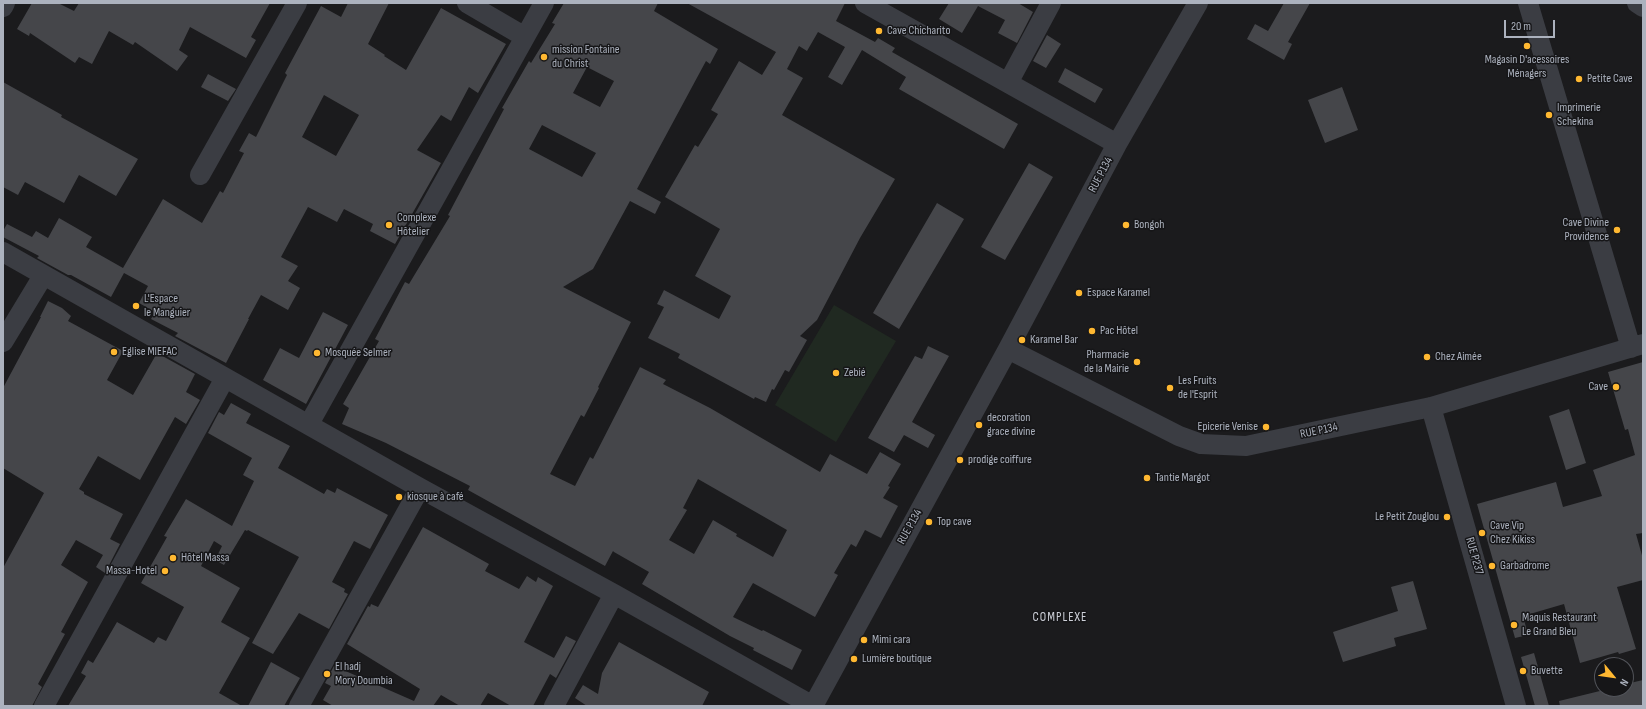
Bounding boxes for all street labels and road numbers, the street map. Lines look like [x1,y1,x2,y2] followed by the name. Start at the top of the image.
[1086,155,1116,195] street label: RUE P134
[1299,420,1339,442] street label: RUE P134
[895,507,925,547] street label: RUE P134
[1462,536,1486,576] street label: RUE P237

